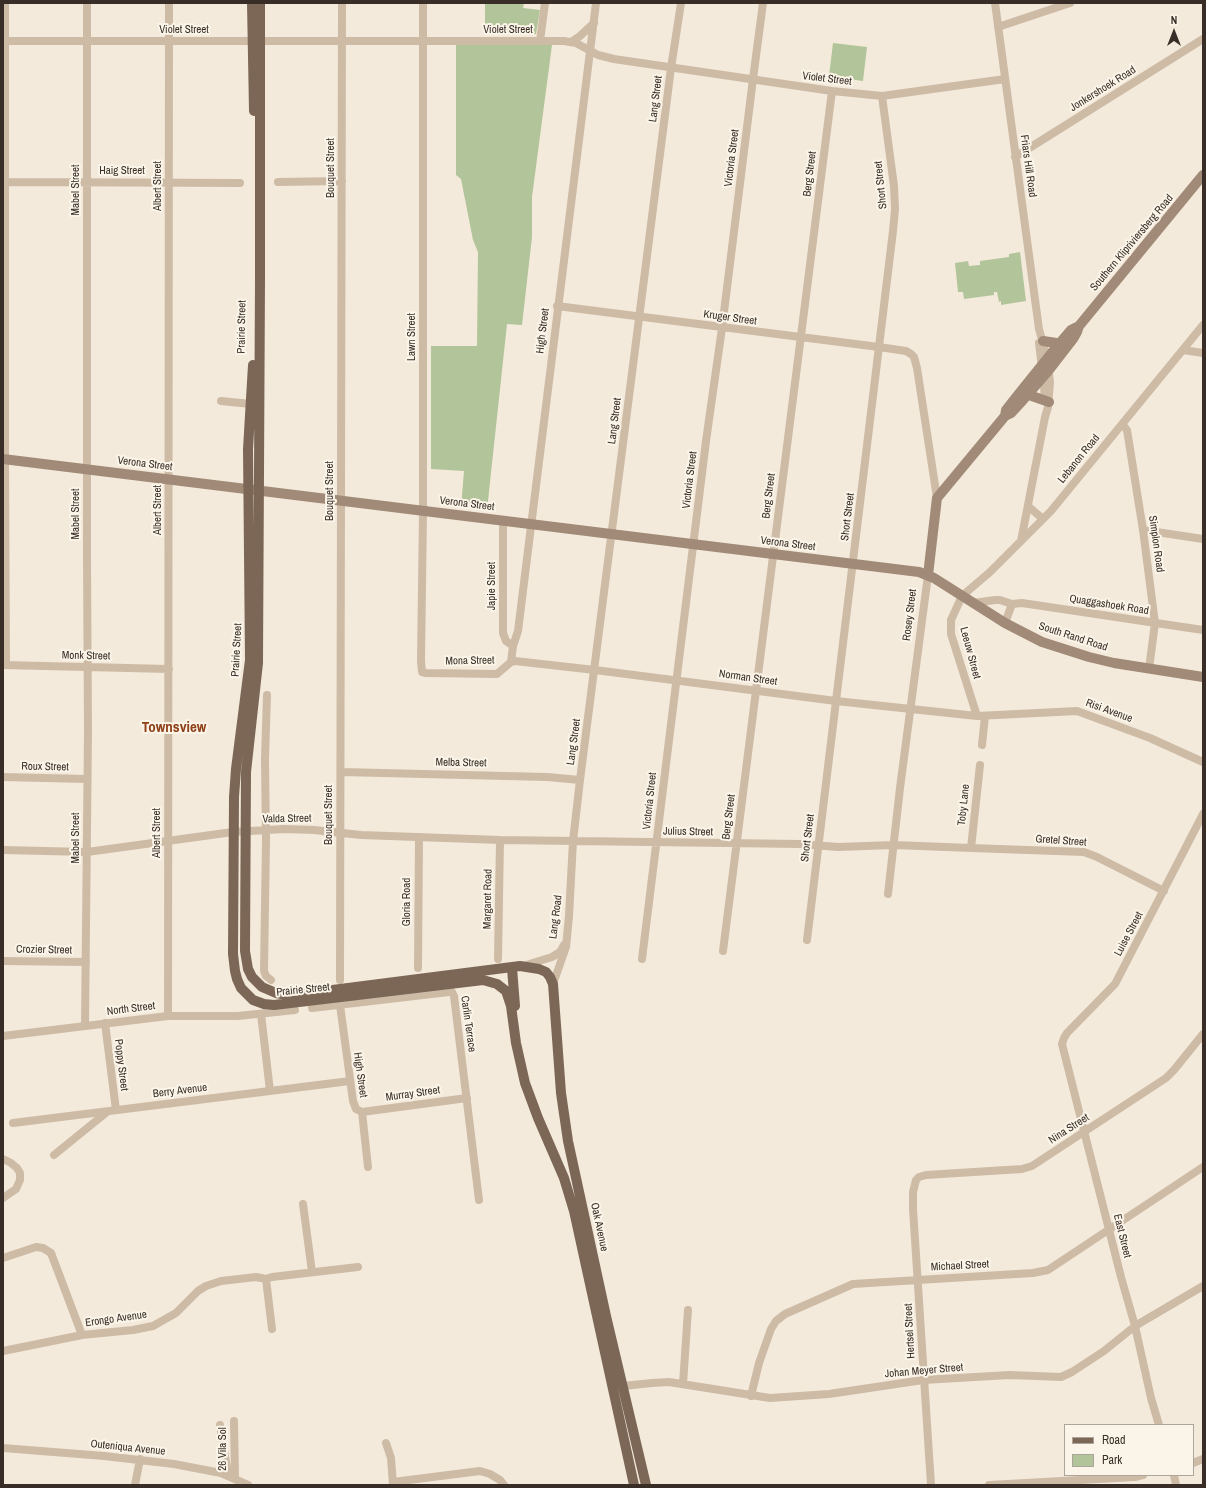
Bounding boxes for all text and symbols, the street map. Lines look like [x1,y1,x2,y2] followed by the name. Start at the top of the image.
[1154,12,1194,52] north arrow
[1171,13,1177,27] text: N
[159,23,209,37] street label: Violet Street
[483,23,533,37] street label: Violet Street
[1068,63,1138,115] street label: Jonkershoek Road
[802,69,852,89] street label: Violet Street
[647,75,665,123] street label: Lang Street
[722,129,742,187] street label: Victoria Street
[1017,134,1039,198] street label: Friars Hill Road
[324,138,338,198] street label: Bouquet Street
[801,151,819,197] street label: Berg Street
[872,160,890,210] street label: Short Street
[151,161,165,211] street label: Albert Street
[69,164,83,216] street label: Mabel Street
[99,164,145,178] street label: Haig Street
[1088,192,1176,294] street label: Southern Klipriviersberg Road
[235,300,249,354] street label: Prairie Street
[534,308,552,354] street label: High Street
[703,308,757,328] street label: Kruger Street
[405,313,419,361] street label: Lawn Street
[606,397,624,445] street label: Lang Street
[1055,432,1103,486] street label: Lebanon Road
[680,451,700,509] street label: Victoria Street
[117,454,173,474] street label: Verona Street
[323,461,337,521] street label: Bouquet Street
[760,473,778,519] street label: Berg Street
[151,485,165,535] street label: Albert Street
[69,488,83,540] street label: Mabel Street
[839,492,857,542] street label: Short Street
[439,494,495,514] street label: Verona Street
[1145,515,1167,573] street label: Simplon Road
[760,534,816,554] street label: Verona Street
[485,562,499,610] street label: Japie Street
[900,588,920,642] street label: Rosey Street
[1068,592,1150,618] street label: Quaggashoek Road
[1037,620,1109,654] street label: South Rand Road
[229,623,245,677] street label: Prairie Street
[957,626,983,680] street label: Leeuw Street
[62,649,110,663] street label: Monk Street
[445,654,495,668] street label: Mona Street
[718,667,778,689] street label: Norman Street
[1084,696,1134,726] street label: Risi Avenue
[564,718,584,766] street label: Lang Street
[142,719,206,737] district label: Townsview
[435,756,487,770] street label: Melba Street
[21,760,69,774] street label: Roux Street
[640,772,660,830] street label: Victoria Street
[955,784,973,826] street label: Toby Lane
[322,785,336,845] street label: Bouquet Street
[720,794,738,840] street label: Berg Street
[150,808,164,858] street label: Albert Street
[69,812,83,864] street label: Mabel Street
[262,812,312,826] street label: Valda Street
[799,813,817,863] street label: Short Street
[663,825,713,839] street label: Julius Street
[1035,833,1087,849] street label: Gretel Street
[481,869,495,929] street label: Margaret Road
[400,878,414,926] street label: Gloria Road
[547,894,565,940] street label: Lang Road
[1112,909,1146,959] street label: Luise Street
[16,943,72,957] street label: Crozier Street
[276,981,330,999] street label: Prairie Street
[458,995,478,1053] street label: Carlin Terrace
[106,999,156,1019] street label: North Street
[111,1038,131,1092] street label: Poppy Street
[350,1051,370,1099] street label: High Street
[152,1081,208,1101] street label: Berry Avenue
[385,1084,441,1104] street label: Murray Street
[1046,1111,1092,1147] street label: Nina Street
[587,1201,611,1253] street label: Oak Avenue
[1110,1213,1134,1259] street label: East Street
[931,1258,989,1274] street label: Michael Street
[902,1303,918,1359] street label: Hertsel Street
[84,1308,148,1330] street label: Erongo Avenue
[884,1361,964,1381] street label: Johan Meyer Street
[1064,1424,1194,1476] legend
[216,1427,230,1471] street label: 26 Vila Sol
[1102,1432,1126,1448] text: Road
[90,1438,166,1458] street label: Outeniqua Avenue
[1102,1452,1122,1468] text: Park

